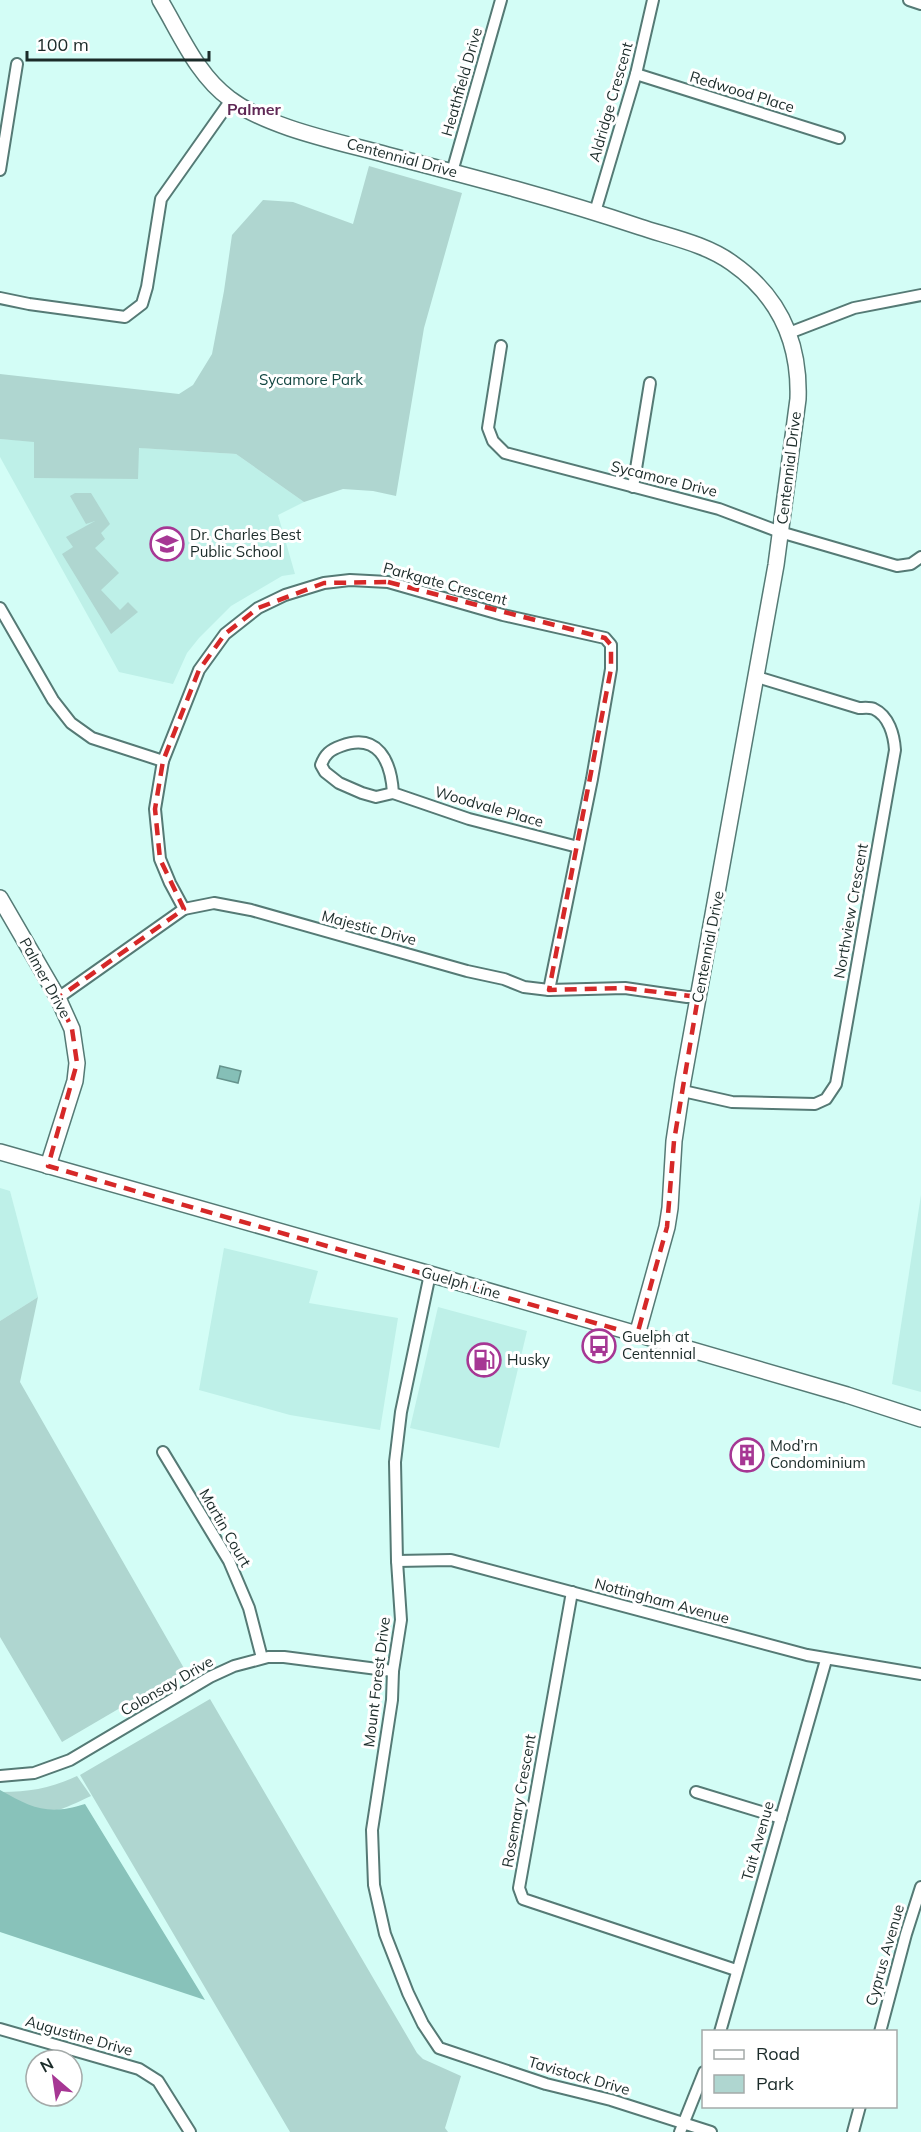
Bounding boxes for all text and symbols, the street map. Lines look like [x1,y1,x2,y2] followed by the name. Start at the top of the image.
[27,24,208,62] scale bar
[437,25,486,138] street label: Heathfield Drive
[36,33,89,56] text: 100 m
[584,40,637,164] street label: Aldridge Crescent
[688,67,797,116] street label: Redwood Place
[227,99,282,119] district label: Palmer
[345,134,460,181] street label: Centennial Drive
[259,370,363,389] park label: Sycamore Park
[772,410,805,526] street label: Centennial Drive
[609,456,719,501] street label: Sycamore Drive
[190,525,301,561] place label: Dr. Charles Best Public School
[149,526,185,562] school or university icon: Dr. Charles Best Public School
[381,558,509,609] street label: Parkgate Crescent
[433,782,546,831] street label: Woodvale Place
[829,842,872,980] street label: Northview Crescent
[687,889,728,1005] street label: Centennial Drive
[320,906,419,949] street label: Majestic Drive
[16,934,75,1021] street label: Palmer Drive
[419,1262,503,1303] street label: Guelph Line
[622,1327,696,1363] place label: Guelph at Centennial
[581,1328,617,1364] bus stop icon: Guelph at Centennial
[466,1342,502,1378] fuel station icon: Husky
[507,1350,550,1369] place label: Husky
[770,1436,866,1472] place label: Mod’rn Condominium
[729,1437,765,1473] building icon: Mod’rn Condominium
[195,1485,255,1570] street label: Martin Court
[593,1573,731,1628] street label: Nottingham Avenue
[359,1616,394,1748] street label: Mount Forest Drive
[117,1651,216,1720] street label: Colonsay Drive
[497,1733,540,1869] street label: Rosemary Crescent
[737,1799,778,1883] street label: Tait Avenue
[861,1902,908,2008] street label: Cyprus Avenue
[23,2011,135,2060] street label: Augustine Drive
[702,2030,897,2108] legend
[756,2042,800,2065] text: Road
[24,2048,84,2108] north arrow
[526,2052,632,2099] street label: Tavistock Drive
[37,2053,57,2077] text: N
[756,2072,795,2095] text: Park

